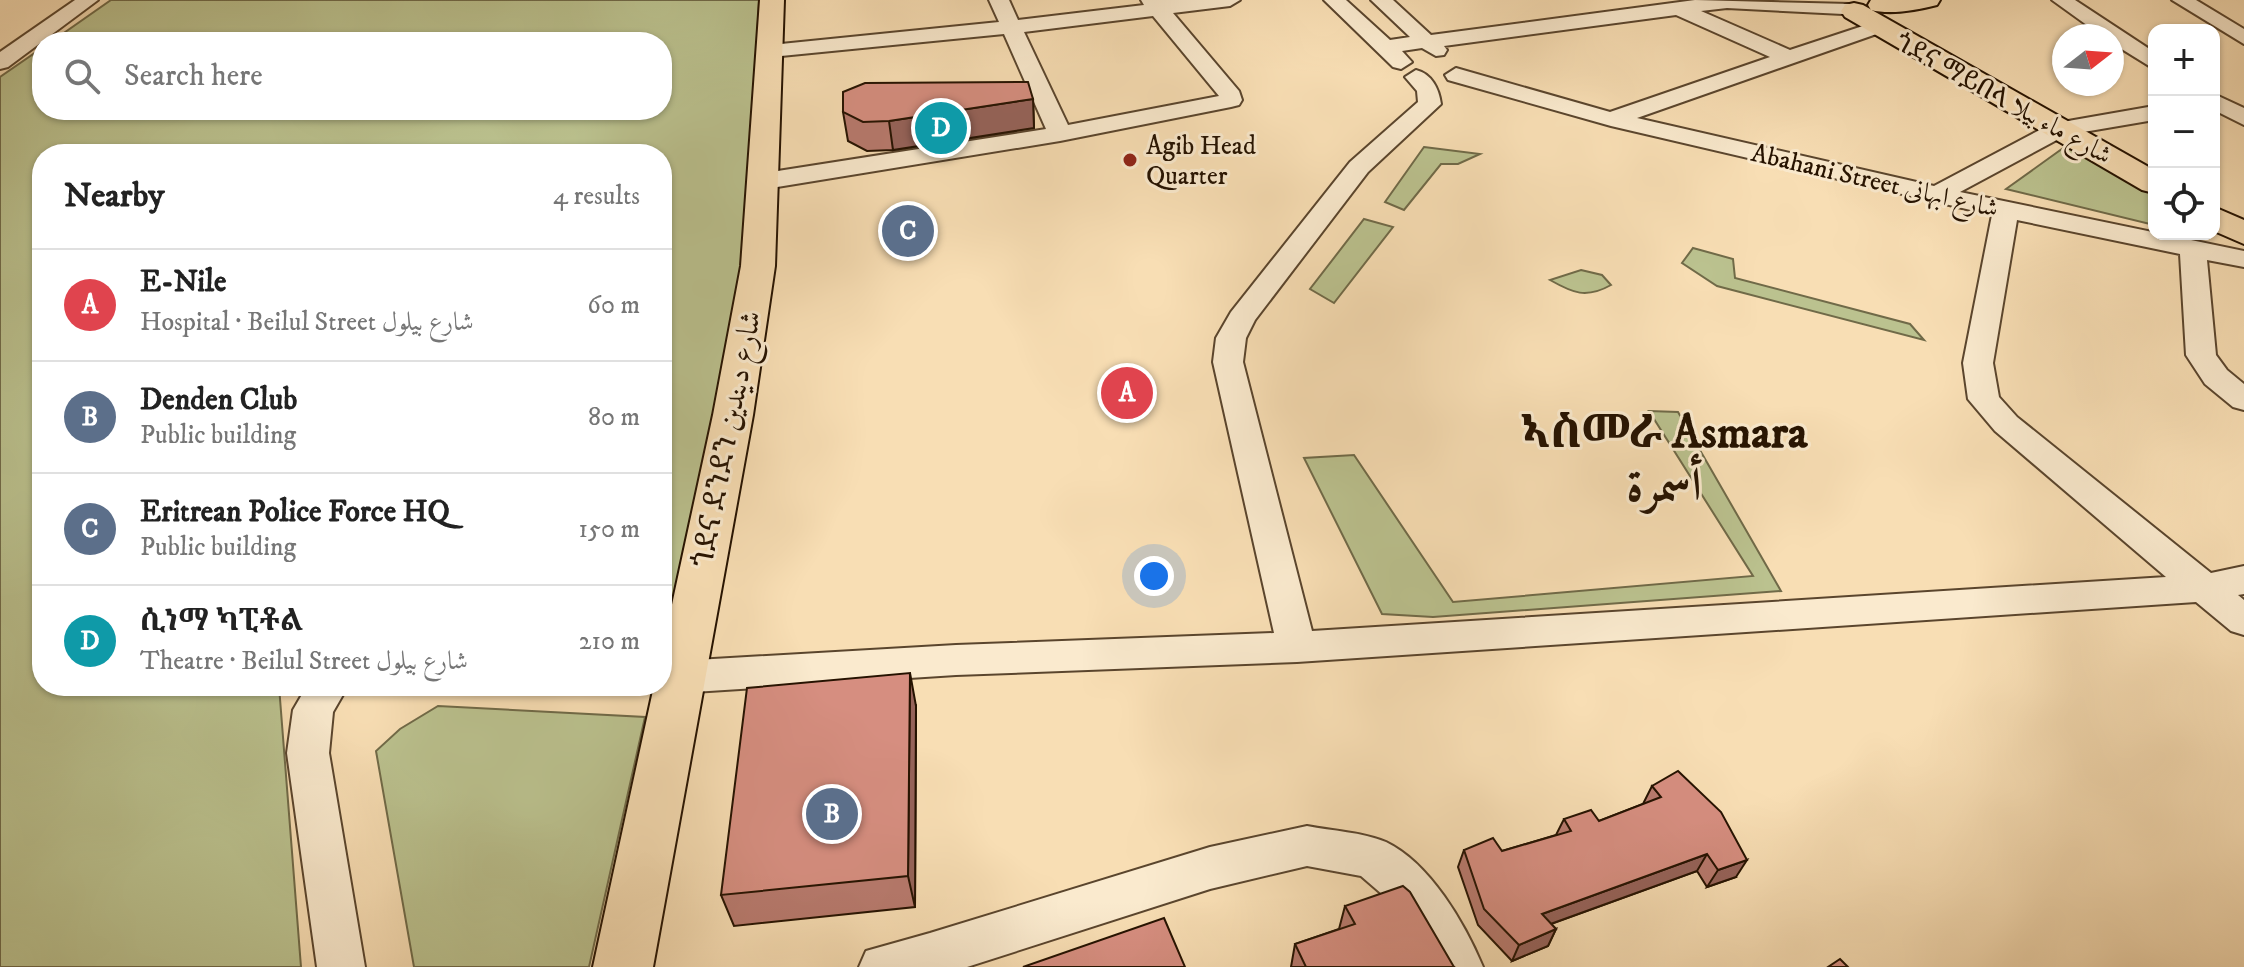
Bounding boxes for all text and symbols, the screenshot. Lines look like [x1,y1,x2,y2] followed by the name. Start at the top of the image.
[2052,24,2124,96] north arrow
[2148,24,2220,240] map controls
[2148,24,2220,96] button: +
[1887,26,2117,176] street label: ጎደና ማይበላ شارع ماء بيلا
[32,32,672,120] search box
[60,54,104,98] icon: search
[124,58,263,95] text: Search here
[2148,96,2220,168] button: −
[915,98,967,158] pin: D
[1146,130,1256,193] place label: Agib Head Quarter
[1747,137,2001,230] street label: Abahani Street شارع ابهانى
[1121,151,1139,169] marker: Agib Head Quarter
[2148,168,2220,240] button: locate
[64,175,165,217] text: Nearby
[553,180,640,213] text: 4 results
[882,201,934,261] pin: C
[140,264,226,301] text: E-Nile
[82,289,98,322] text: A
[587,289,640,322] text: 60 m
[140,306,474,339] text: Hospital · Beilul Street شارع بيلول
[684,308,775,572] street label: ጎደና ደንደን شارع ديندين
[1101,363,1153,423] pin: A
[140,382,297,419] text: Denden Club
[82,401,98,434] text: B
[588,401,640,434] text: 80 m
[1521,405,1808,516] district label: ኣስመራ Asmara أسمرة
[140,419,296,452] text: Public building
[140,494,450,531] text: Eritrean Police Force HQ
[81,513,99,546] text: C
[579,513,640,546] text: 150 m
[140,531,296,564] text: Public building
[1134,556,1174,596] your location
[140,603,303,640] text: ሲነማ ካፒቶል
[80,625,100,658] text: D
[579,625,640,658] text: 210 m
[140,645,468,678] text: Theatre · Beilul Street شارع بيلول
[806,784,858,844] pin: B

